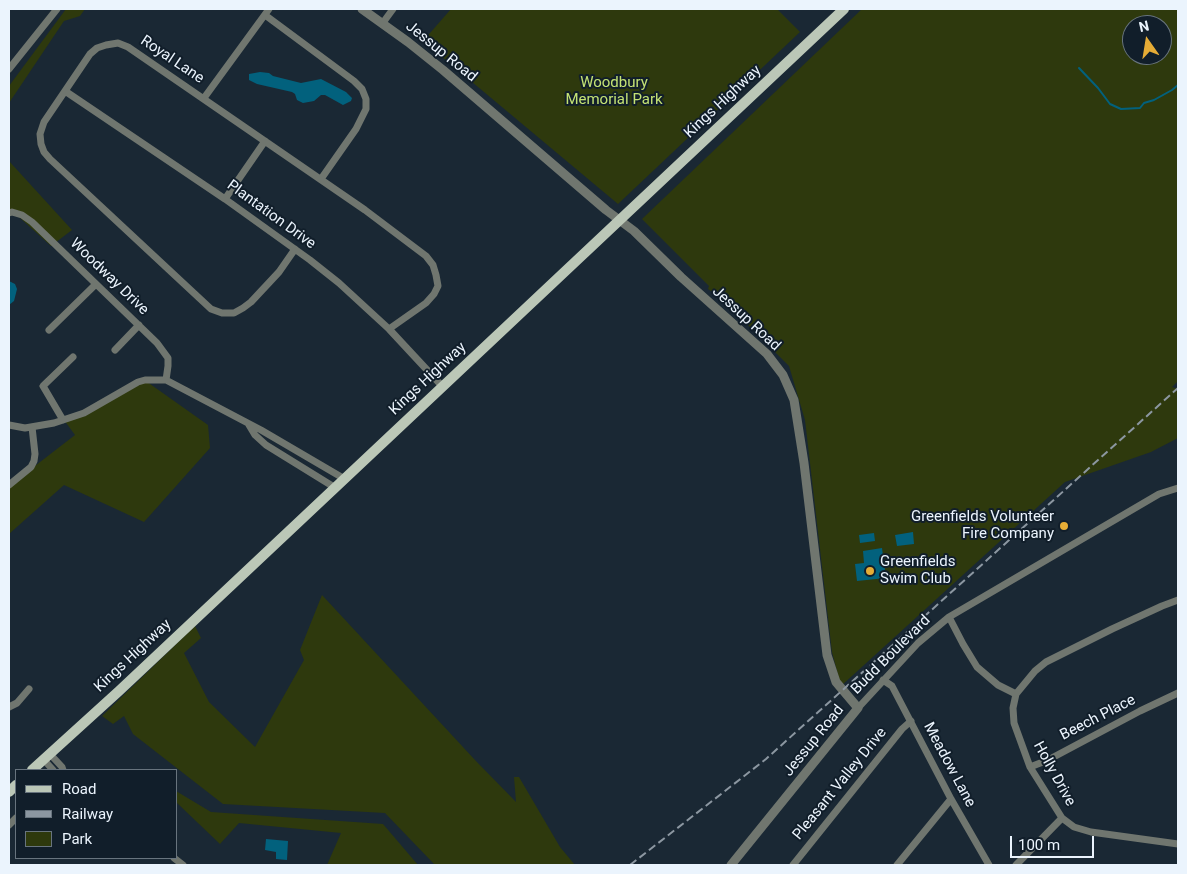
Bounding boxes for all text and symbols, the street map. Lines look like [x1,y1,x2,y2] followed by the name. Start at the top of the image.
[1122,15,1172,65] north arrow
[1137,17,1150,35] text: N
[402,18,480,86] street label: Jessup Road
[137,32,207,88] street label: Royal Lane
[681,62,765,142] street label: Kings Highway
[565,74,663,109] park label: Woodbury Memorial Park
[223,177,319,253] street label: Plantation Drive
[66,235,152,319] street label: Woodway Drive
[708,283,784,355] street label: Jessup Road
[386,339,470,419] street label: Kings Highway
[911,508,1054,543] place label: Greenfields Volunteer Fire Company
[1058,520,1070,532] marker: Greenfields Volunteer Fire Company
[880,553,955,588] place label: Greenfields Swim Club
[864,565,876,577] marker: Greenfields Swim Club
[848,612,934,698] street label: Budd Boulevard
[91,616,175,696] street label: Kings Highway
[1057,691,1139,745] street label: Beech Place
[780,702,848,780] street label: Jessup Road
[919,719,979,811] street label: Meadow Lane
[789,724,891,844] street label: Pleasant Valley Drive
[1029,739,1079,809] street label: Holly Drive
[15,769,178,859] legend
[62,780,96,798] text: Road
[62,805,113,823] text: Railway
[1012,826,1096,858] scale bar
[62,830,92,848] text: Park
[1018,836,1060,854] text: 100 m

